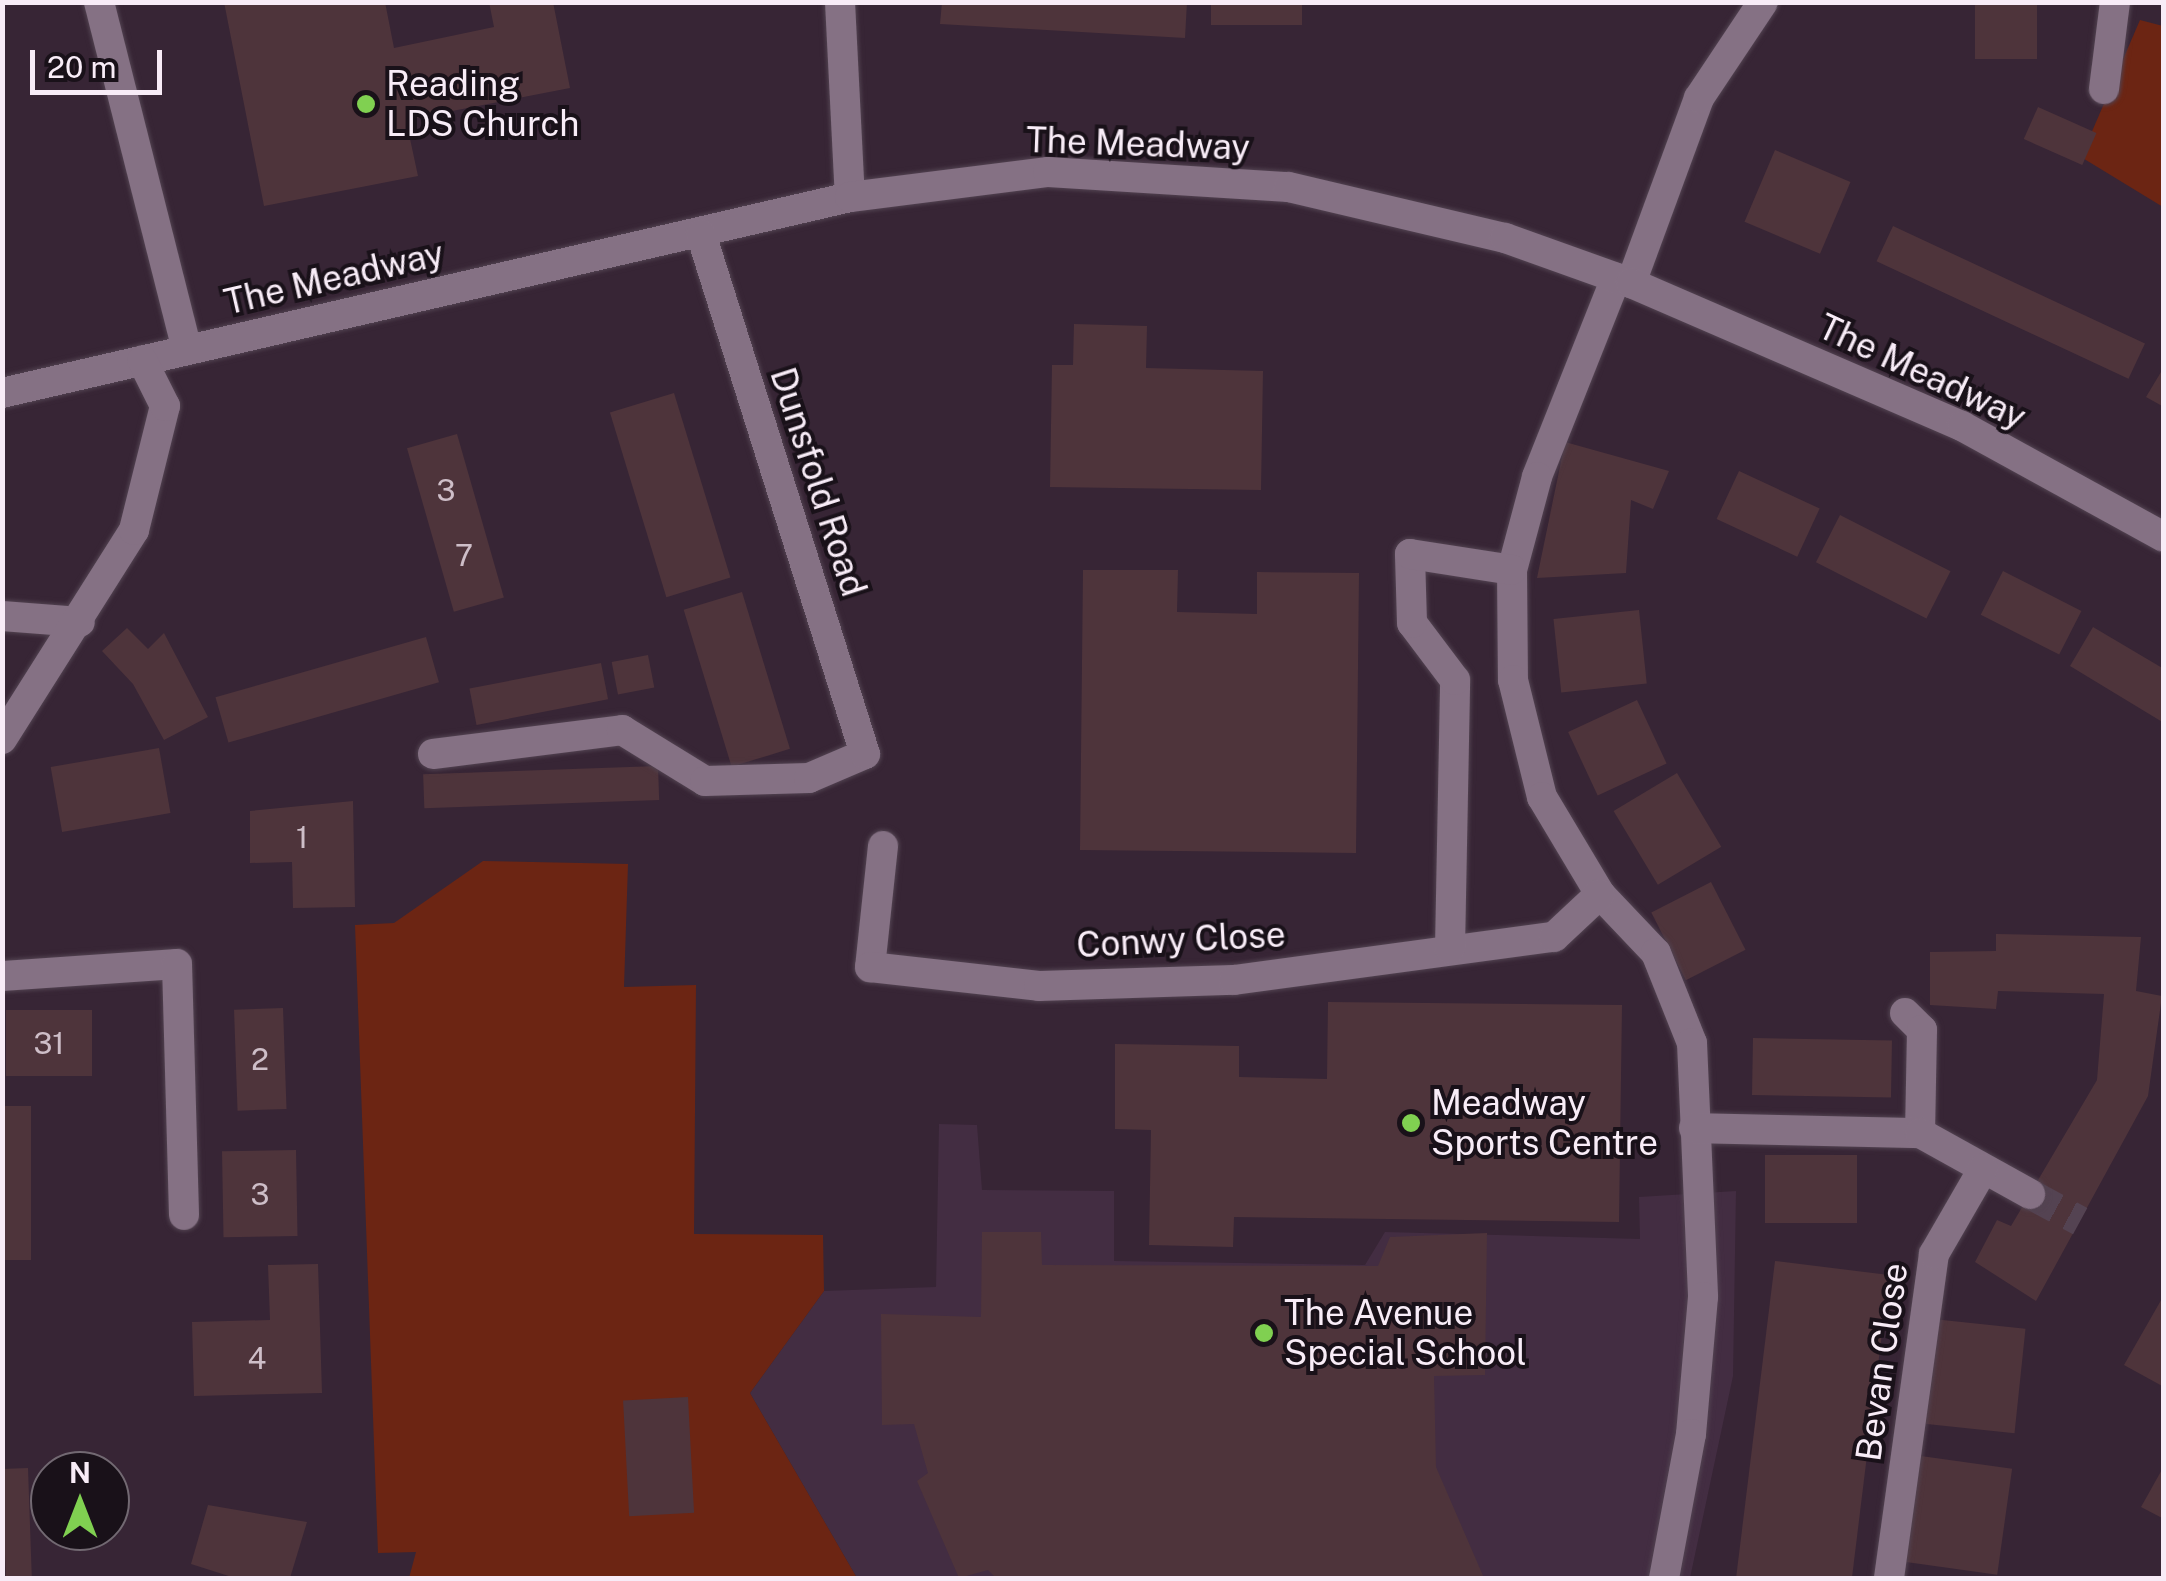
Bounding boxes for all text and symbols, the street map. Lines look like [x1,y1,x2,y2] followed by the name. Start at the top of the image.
[35,30,168,92] scale bar
[47,49,116,85] text: 20 m
[386,63,579,145] place label: Reading LDS Church
[355,93,377,115] marker: Reading LDS Church
[1025,119,1251,169] street label: The Meadway
[220,232,448,324] street label: The Meadway
[1812,306,2032,438] street label: The Meadway
[761,362,875,602] street label: Dunsfold Road
[437,472,455,508] house number: 3
[455,537,473,573] house number: 7
[296,819,308,855] house number: 1
[1075,914,1287,966] street label: Conwy Close
[33,1025,65,1061] house number: 31
[251,1041,269,1077] house number: 2
[1431,1082,1658,1164] place label: Meadway Sports Centre
[1400,1112,1422,1134] marker: Meadway Sports Centre
[251,1176,269,1212] house number: 3
[1847,1260,1917,1464] street label: Bevan Close
[1284,1292,1527,1374] place label: The Avenue Special School
[1253,1322,1275,1344] marker: The Avenue Special School
[248,1340,266,1376] house number: 4
[30,1451,130,1551] north arrow
[69,1456,91,1489] text: N

